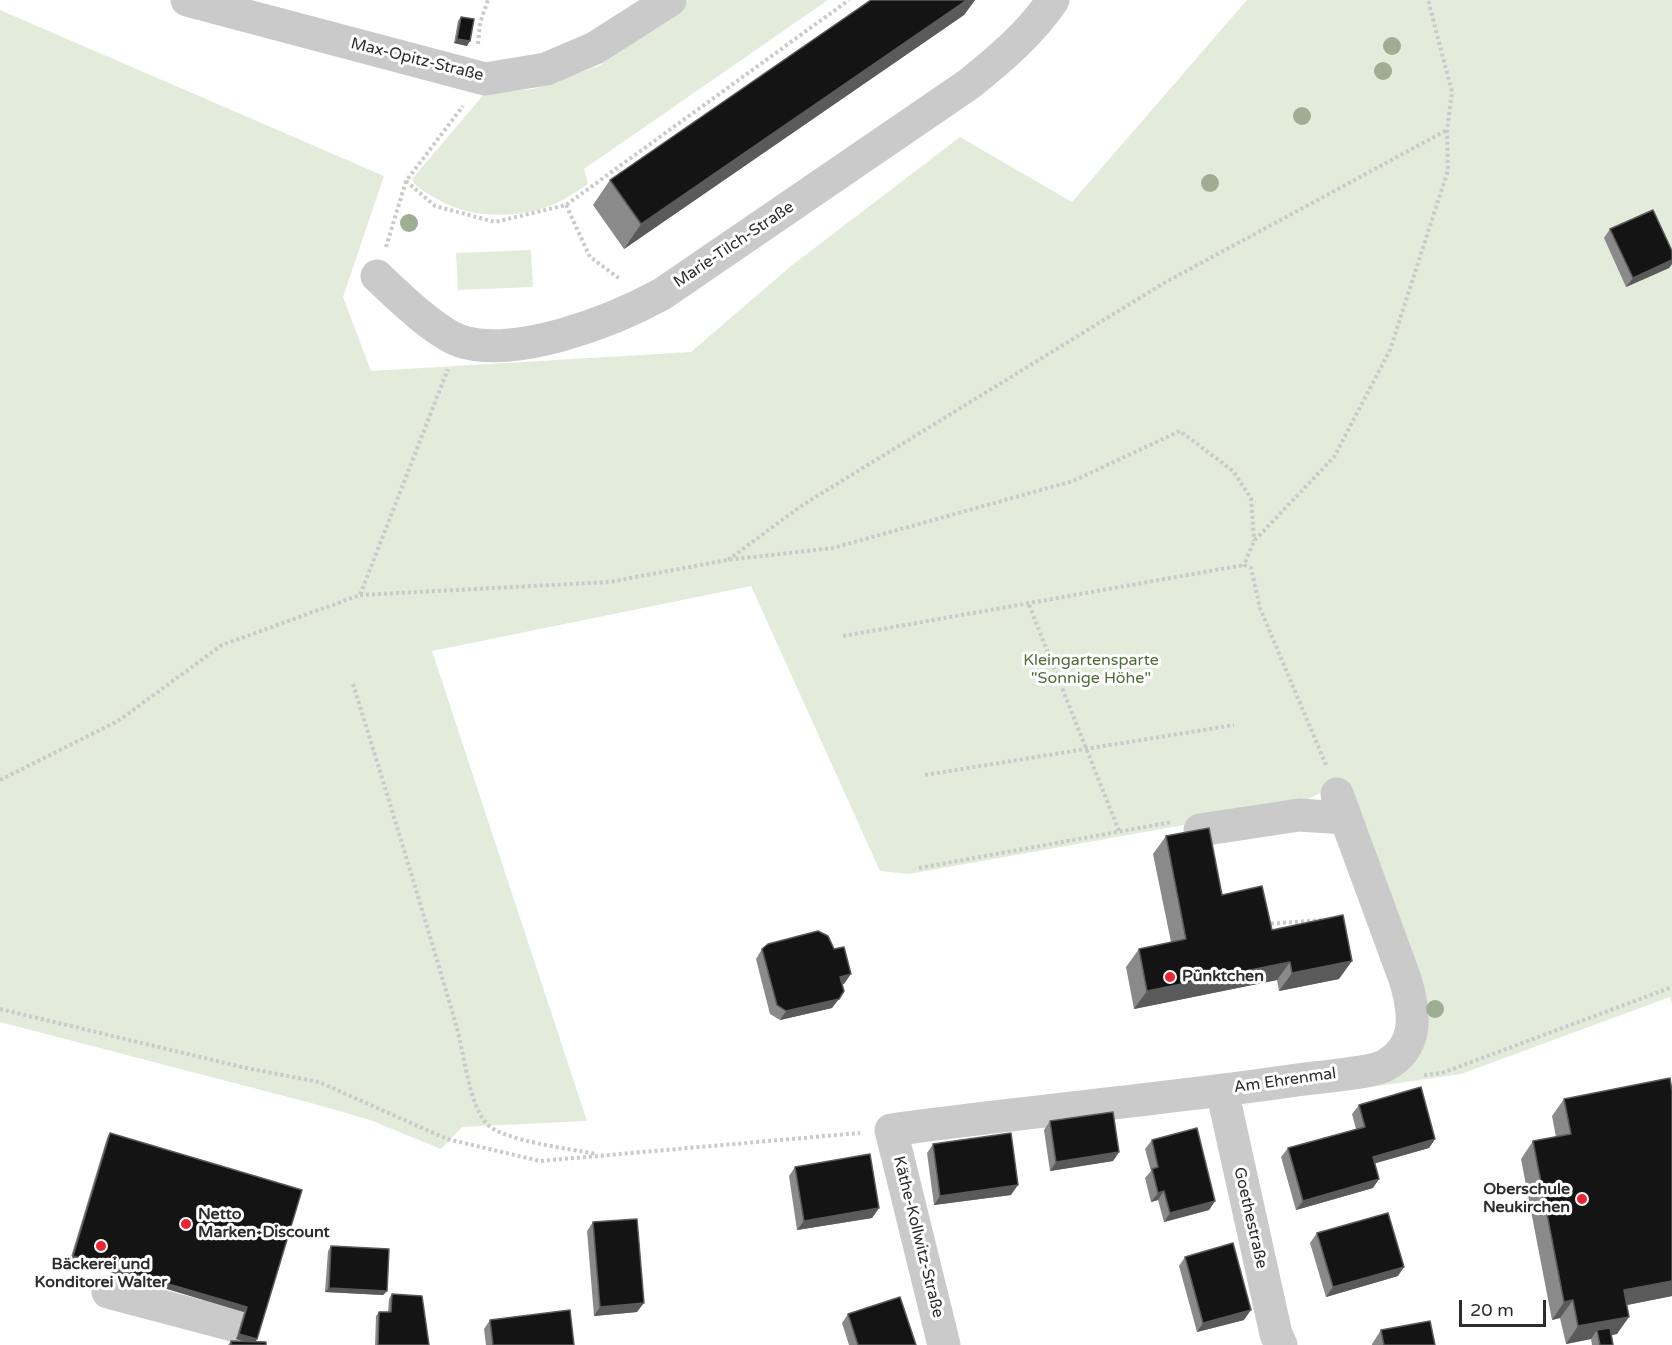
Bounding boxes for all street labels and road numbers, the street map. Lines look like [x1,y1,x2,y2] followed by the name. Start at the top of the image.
[349,34,485,86] street label: Max-Opitz-Straße
[670,198,798,292] street label: Marie-Tilch-Straße
[1233,1064,1337,1098] street label: Am Ehrenmal
[889,1154,947,1320] street label: Käthe-Kollwitz-Straße
[1229,1165,1271,1271] street label: Goethestraße

